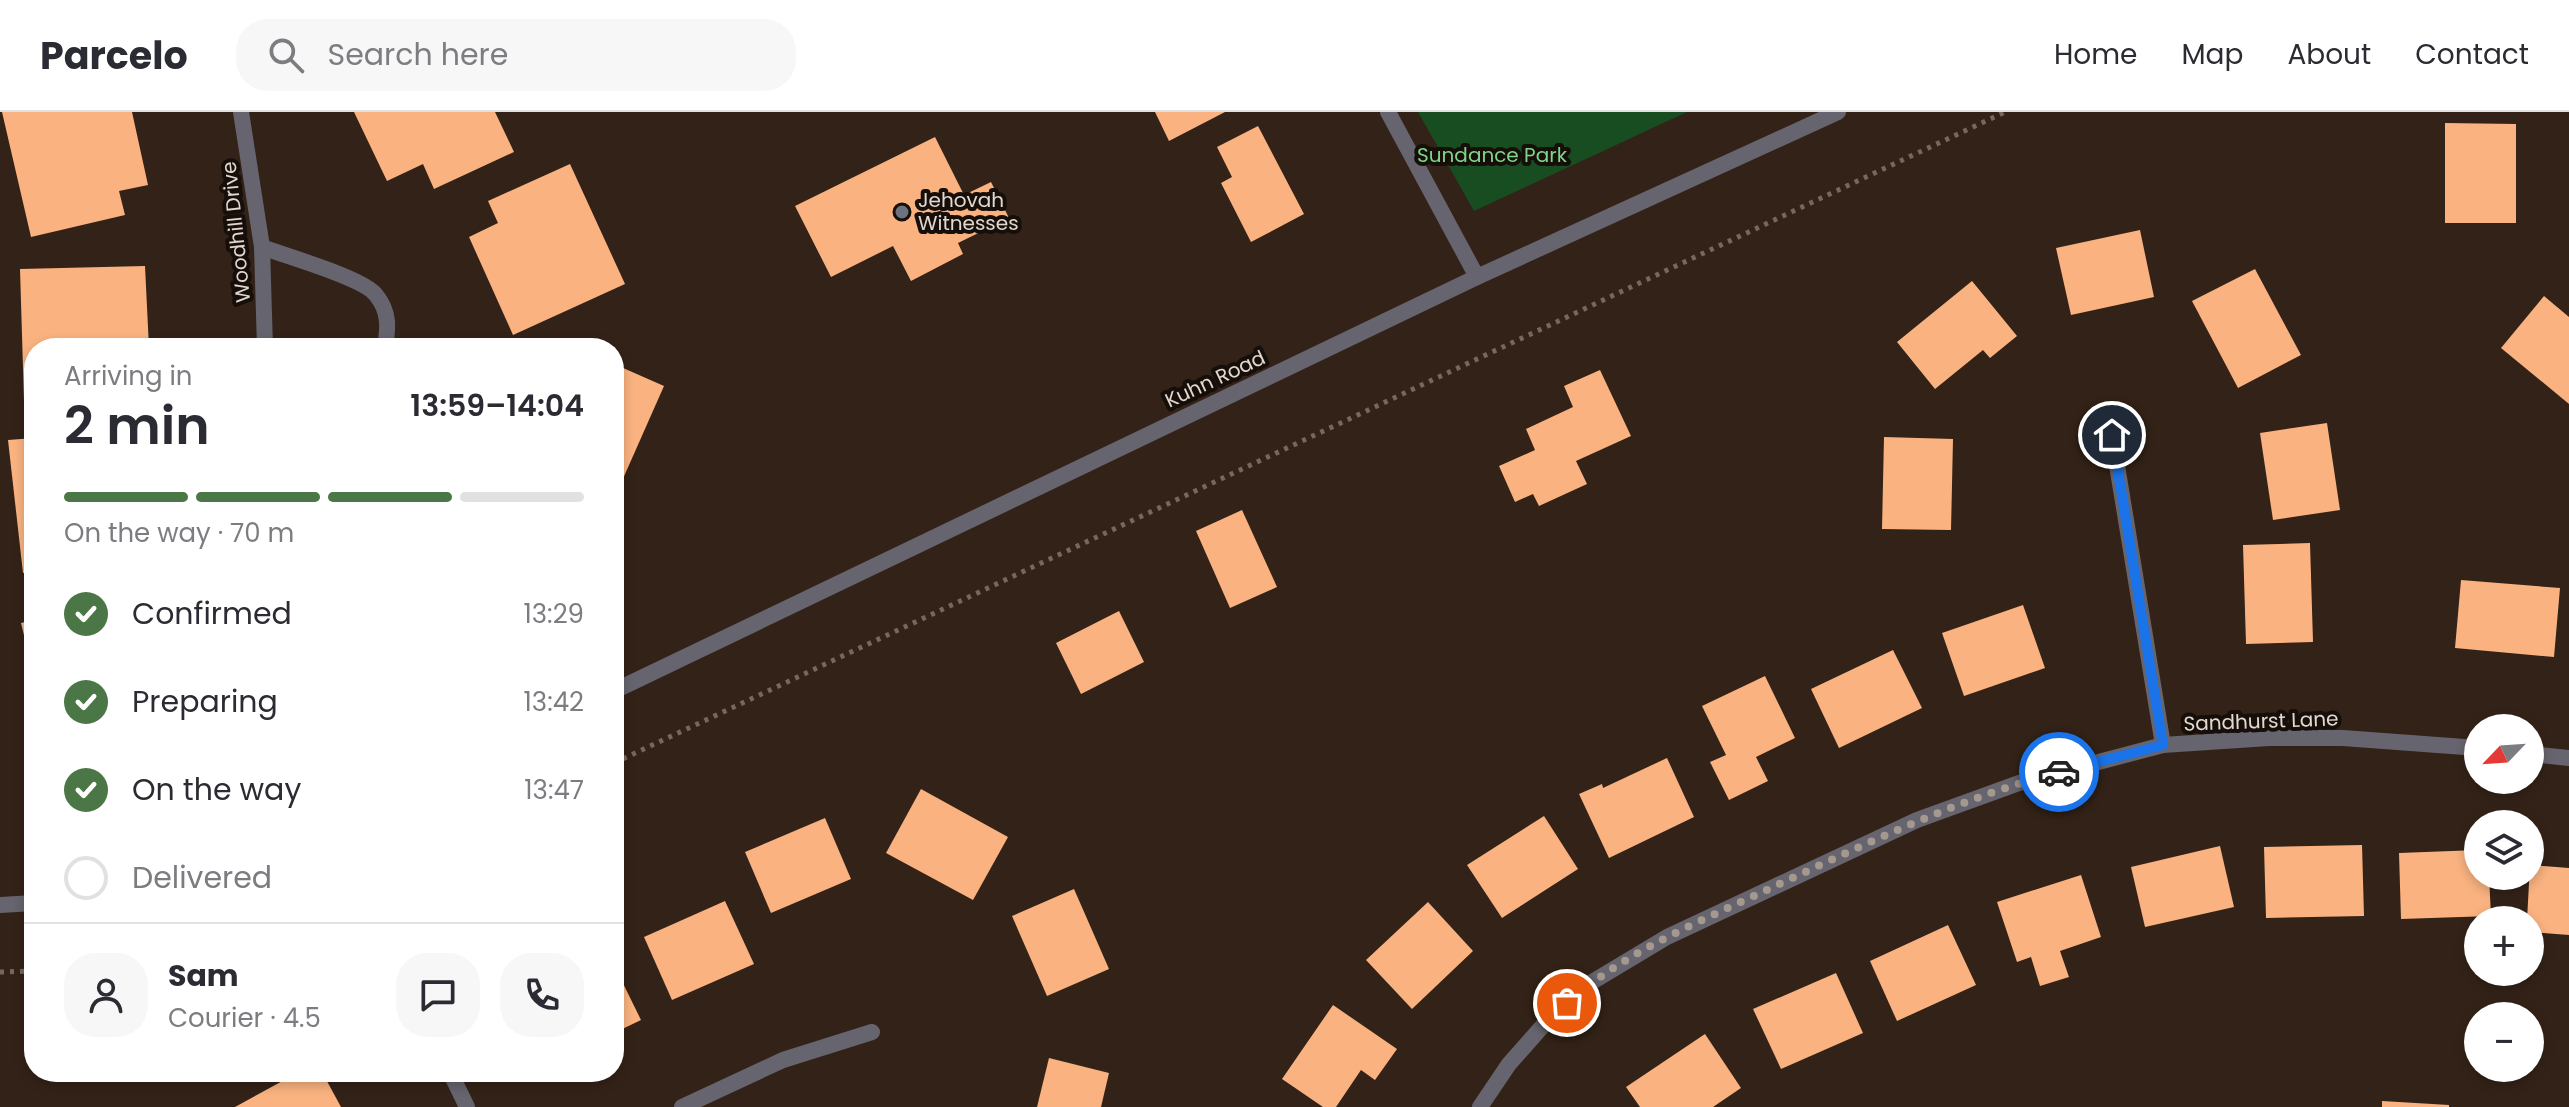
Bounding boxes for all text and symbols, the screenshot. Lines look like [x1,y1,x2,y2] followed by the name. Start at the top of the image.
[236,19,796,91] search box
[40,29,188,82] text: Parcelo
[264,33,308,77] icon: search
[328,33,508,76] text: Search here
[2054,35,2137,74] text: Home
[2181,35,2243,74] text: Map
[2287,35,2371,74] text: About
[2415,35,2529,74] text: Contact
[1417,141,1568,169] park label: Sundance Park
[215,160,257,304] street label: Woodhill Drive
[918,186,1019,237] place label: Jehovah Witnesses
[893,203,911,221] marker: Jehovah Witnesses
[1160,344,1270,414] street label: Kuhn Road
[64,358,193,394] text: Arriving in
[410,384,584,427] text: 13:59–14:04
[64,389,210,462] text: 2 min
[2078,401,2146,469] pin
[2090,413,2134,457] icon: home
[64,515,294,551] text: On the way · 70 m
[64,592,108,636] icon: check
[132,592,292,635] text: Confirmed
[523,596,584,632] text: 13:29
[64,680,108,724] icon: check
[132,680,278,723] text: Preparing
[524,684,584,720] text: 13:42
[2183,704,2339,738] street label: Sandhurst Lane
[2464,714,2544,794] north arrow
[2464,714,2544,1082] map controls
[2019,732,2099,812] courier
[2037,750,2081,794] icon: car
[64,768,108,812] icon: check
[132,768,301,811] text: On the way
[524,772,584,808] text: 13:47
[2464,810,2544,890] button: layers
[132,856,272,899] text: Delivered
[2464,906,2544,986] button: +
[64,953,148,1037] button: person
[396,953,480,1037] button: chat
[500,953,584,1037] button: phone
[168,954,239,997] text: Sam
[1533,969,1601,1037] pin
[1545,981,1589,1025] icon: bag
[168,1000,321,1036] text: Courier · 4.5
[2464,1002,2544,1082] button: −

